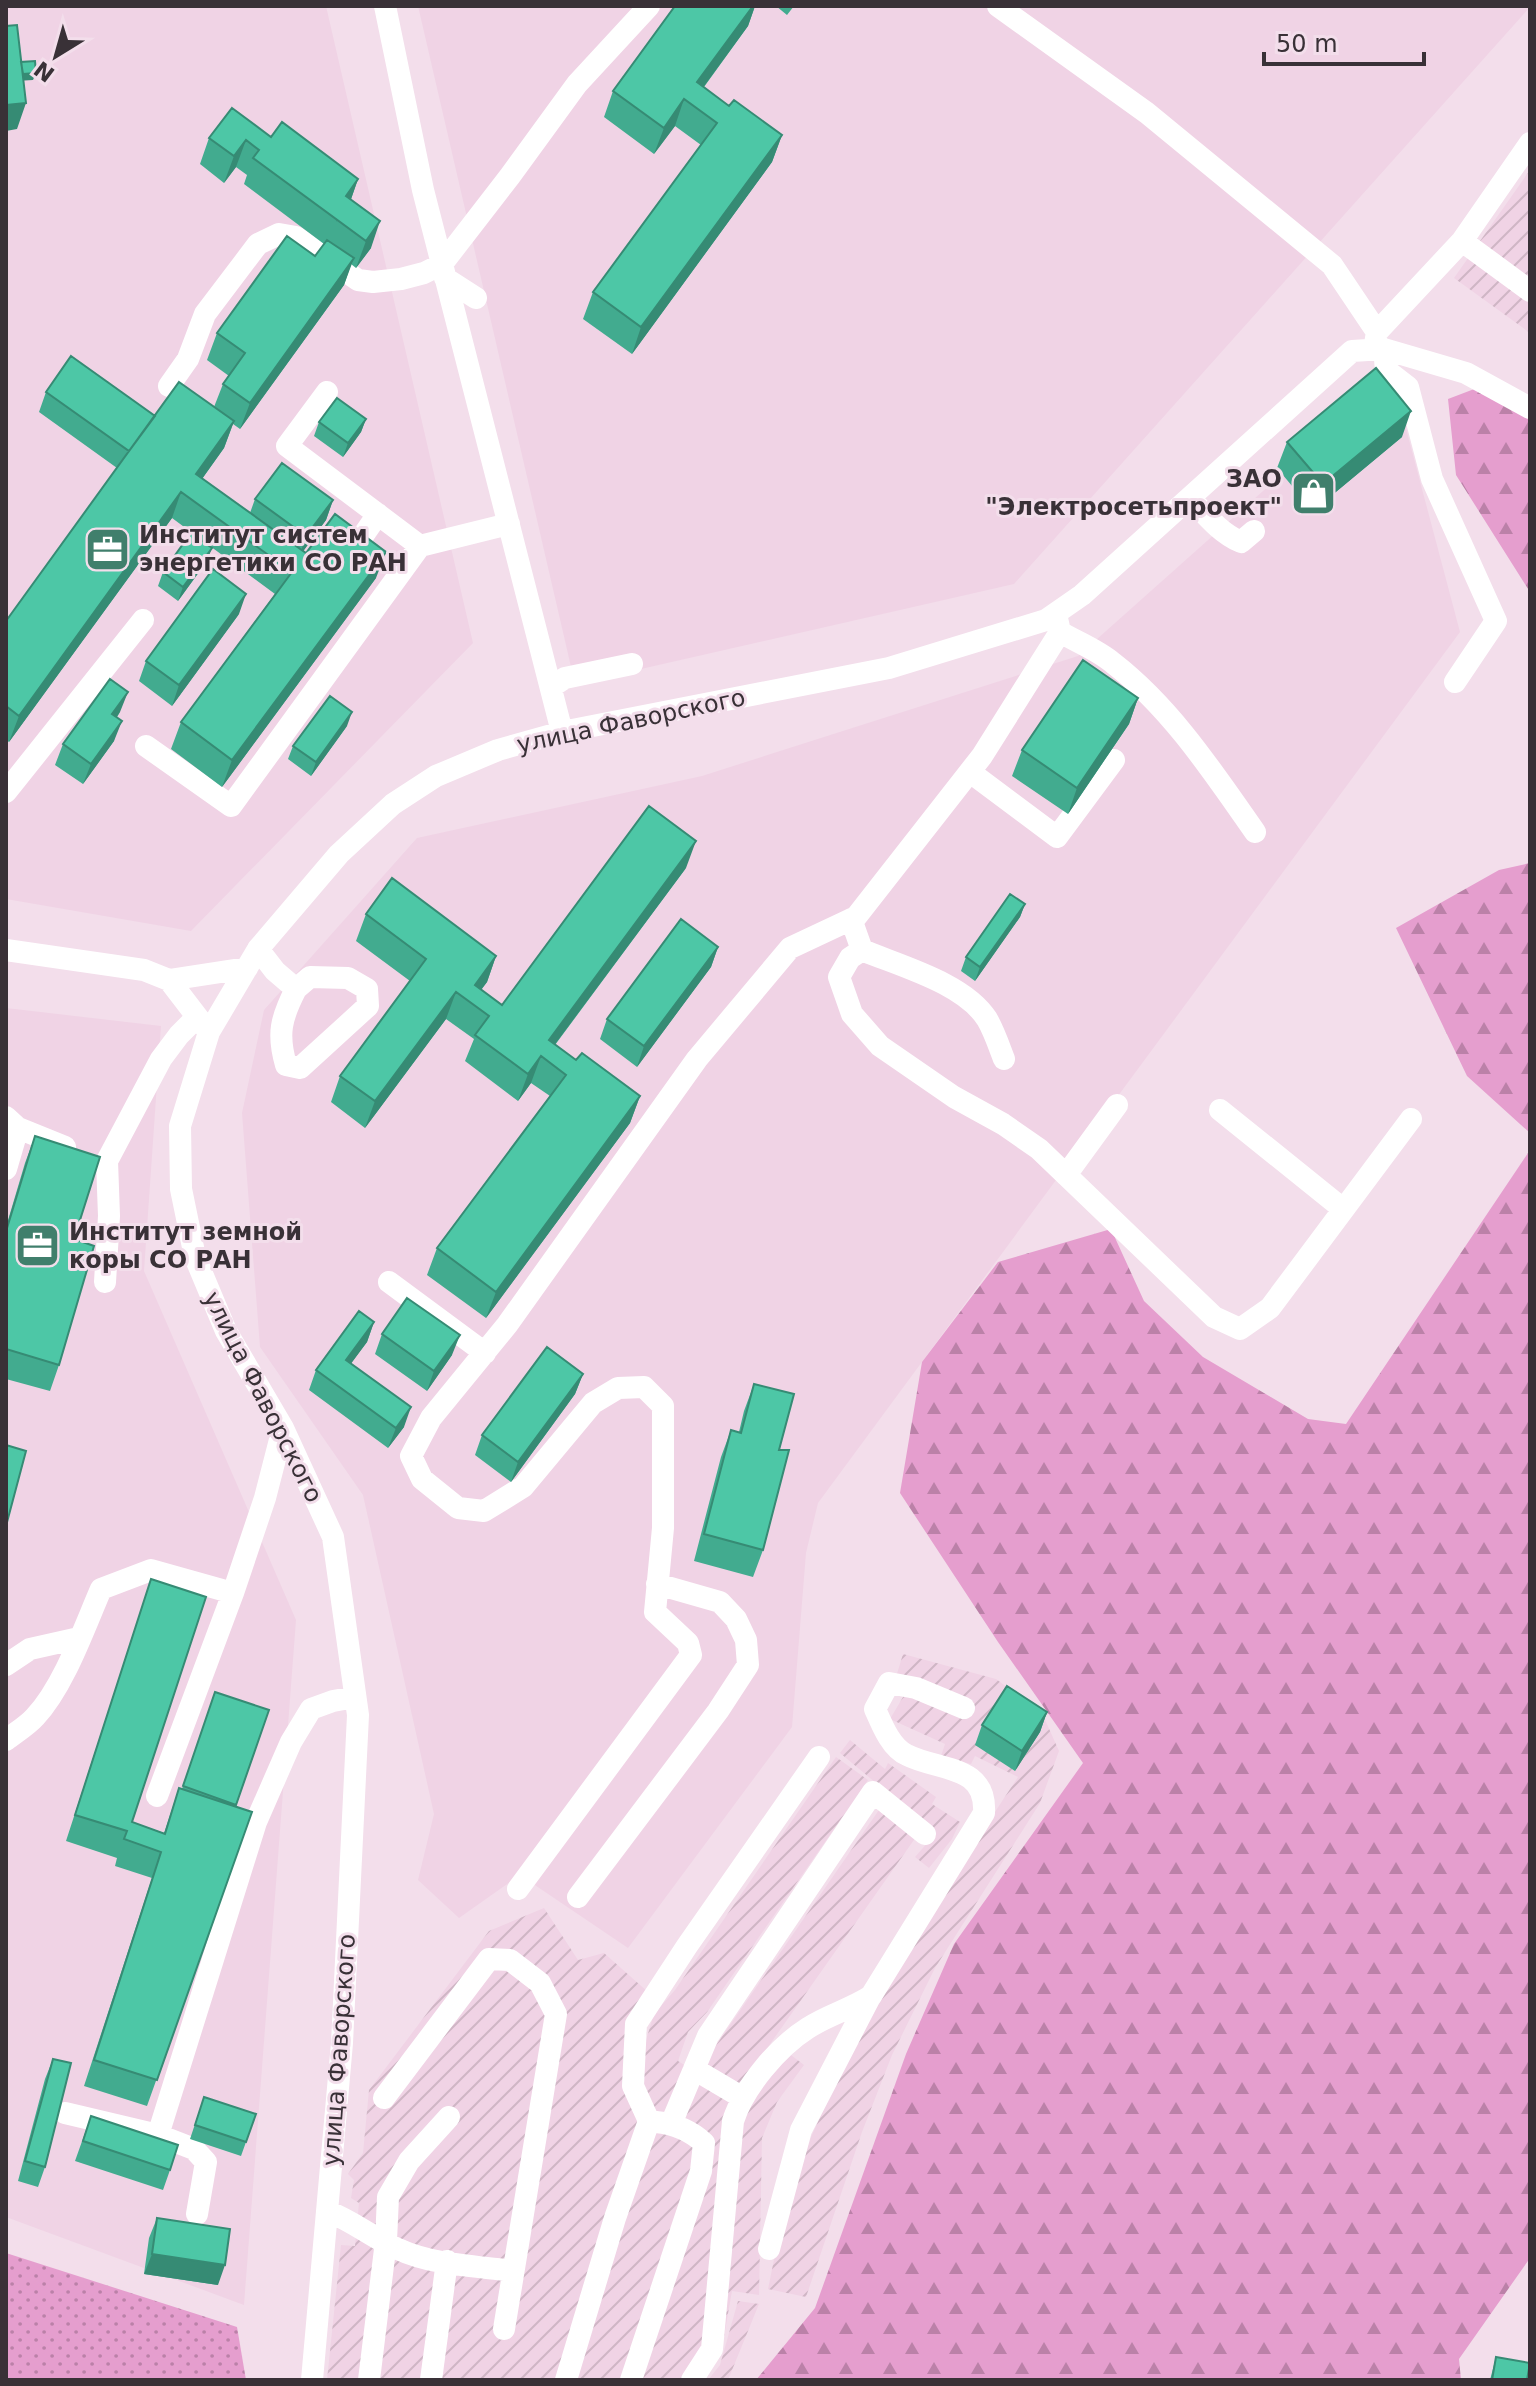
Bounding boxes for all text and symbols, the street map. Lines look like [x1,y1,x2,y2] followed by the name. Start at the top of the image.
[16,16,96,96] north arrow
[1264,16,1424,66] scale bar
[1276,30,1338,58] text: 50 m
[29,56,59,87] text: N
[985,465,1282,521] place label: ЗАО "Электросетьпроект"
[1289,469,1337,517] shop icon: ЗАО "Электросетьпроект"
[139,521,407,577] place label: Институт систем энергетики СО РАН
[84,525,132,573] office icon: Институт систем энергетики СО РАН
[514,683,748,759] street label: улица Фаворского
[69,1218,302,1274] place label: Институт земной коры СО РАН
[14,1222,62,1270] office icon: Институт земной коры СО РАН
[198,1287,328,1507] street label: улица Фаворского
[317,1933,361,2167] street label: улица Фаворского

